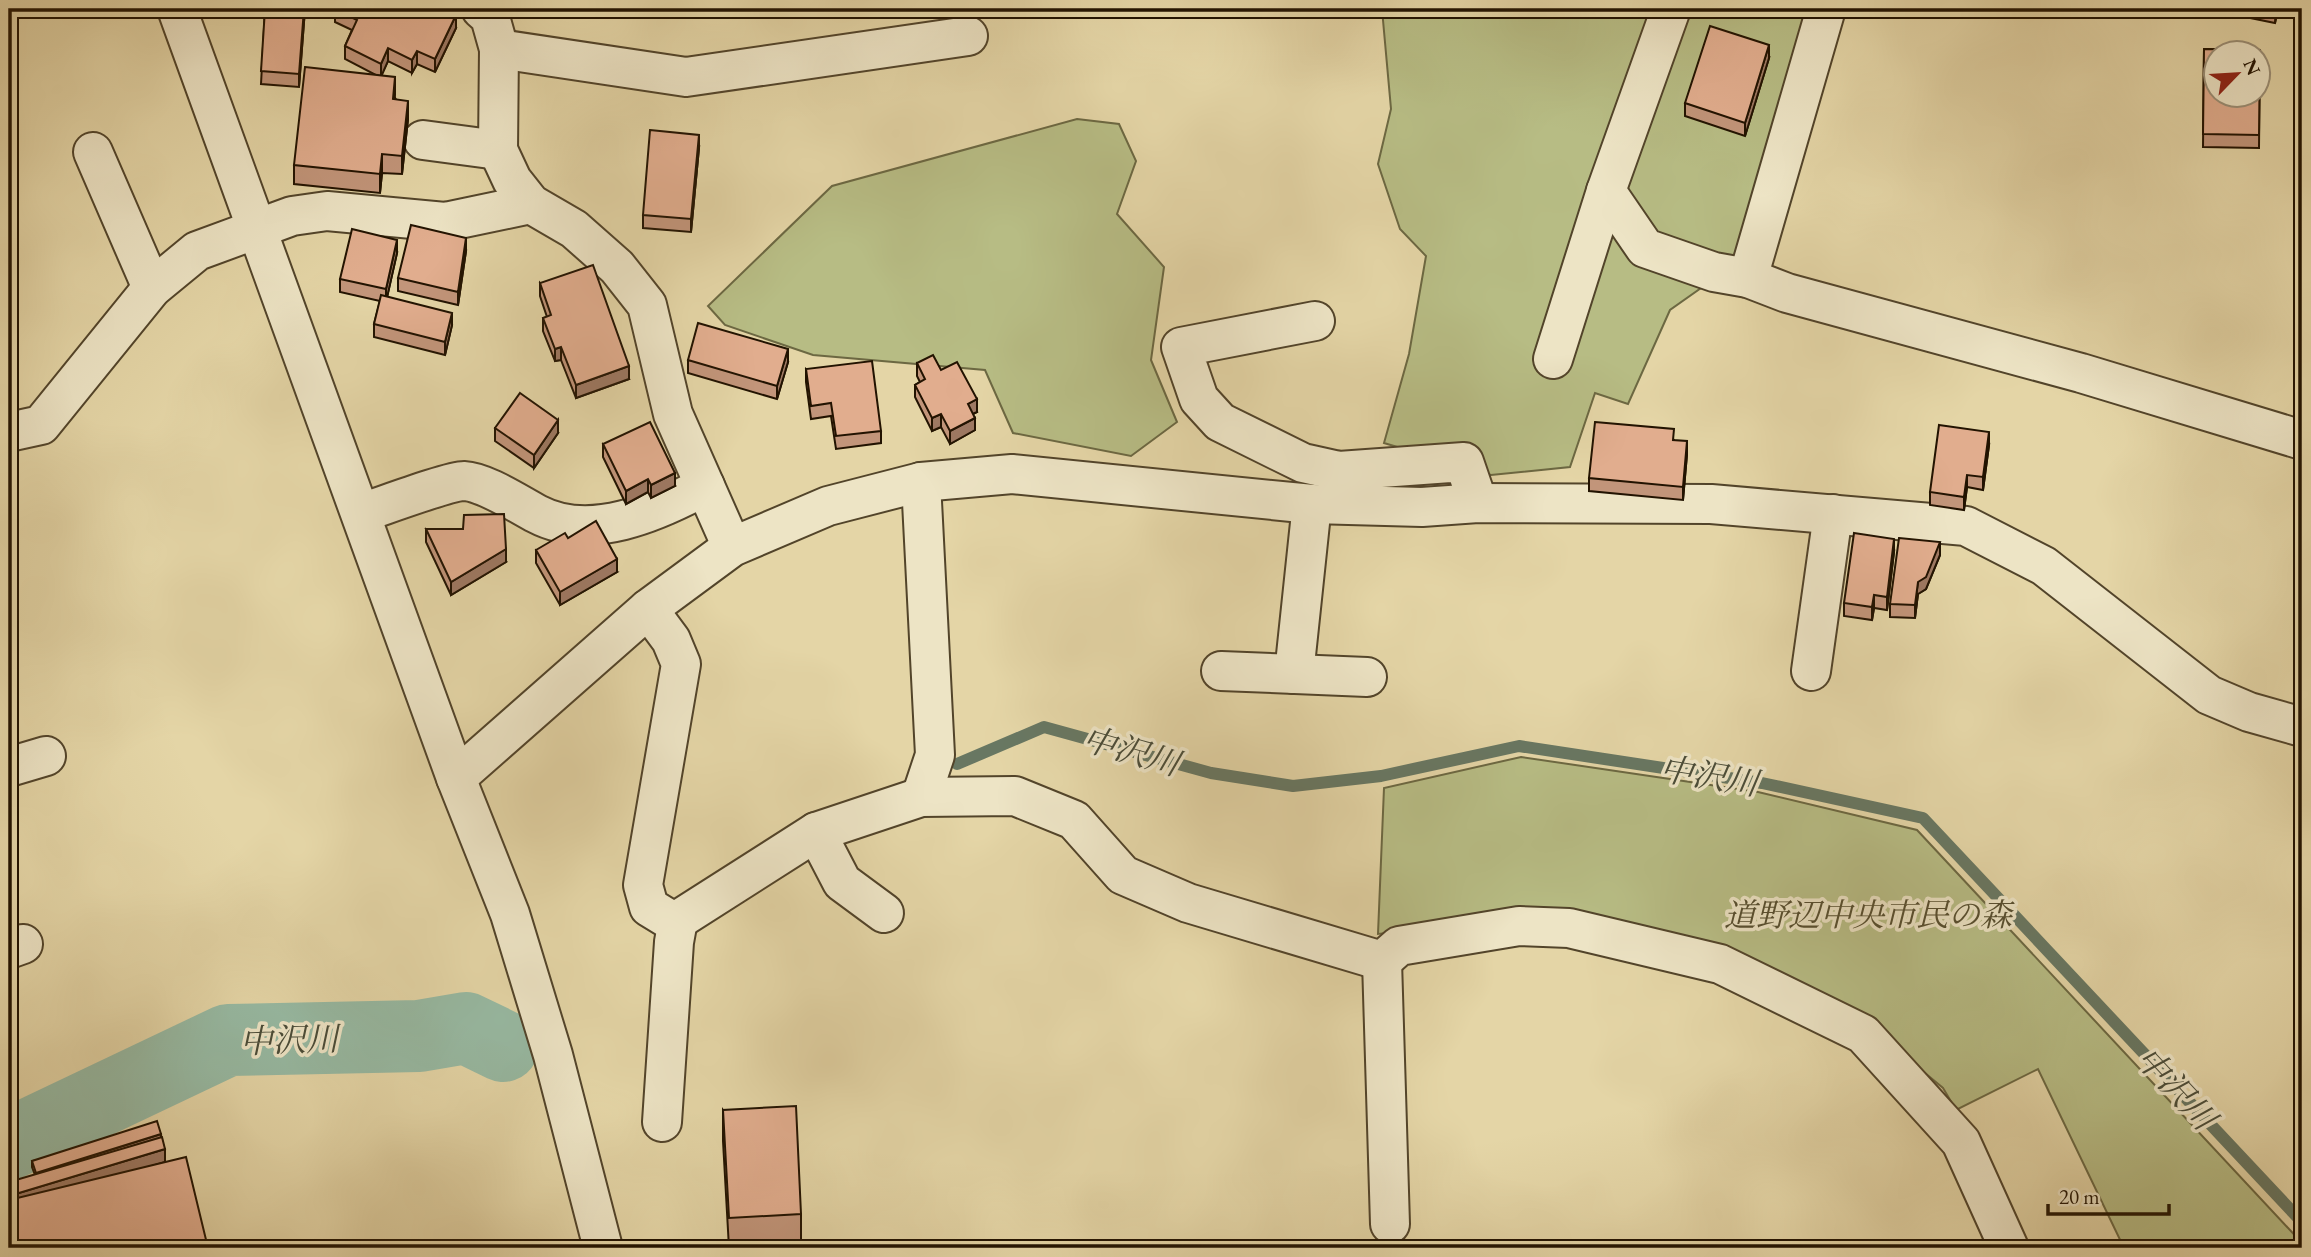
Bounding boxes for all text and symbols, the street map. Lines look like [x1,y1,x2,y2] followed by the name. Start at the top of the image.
[2202,38,2272,108] north arrow
[2237,55,2267,80] text: N
[1077,717,1187,786] water label: 中沢川
[1657,747,1764,805] water label: 中沢川
[1724,894,2015,936] park label: 道野辺中央市民の森
[239,1017,342,1063] water label: 中沢川
[2127,1037,2228,1141] water label: 中沢川
[2048,1173,2169,1217] scale bar
[2059,1183,2100,1210] text: 20 m

